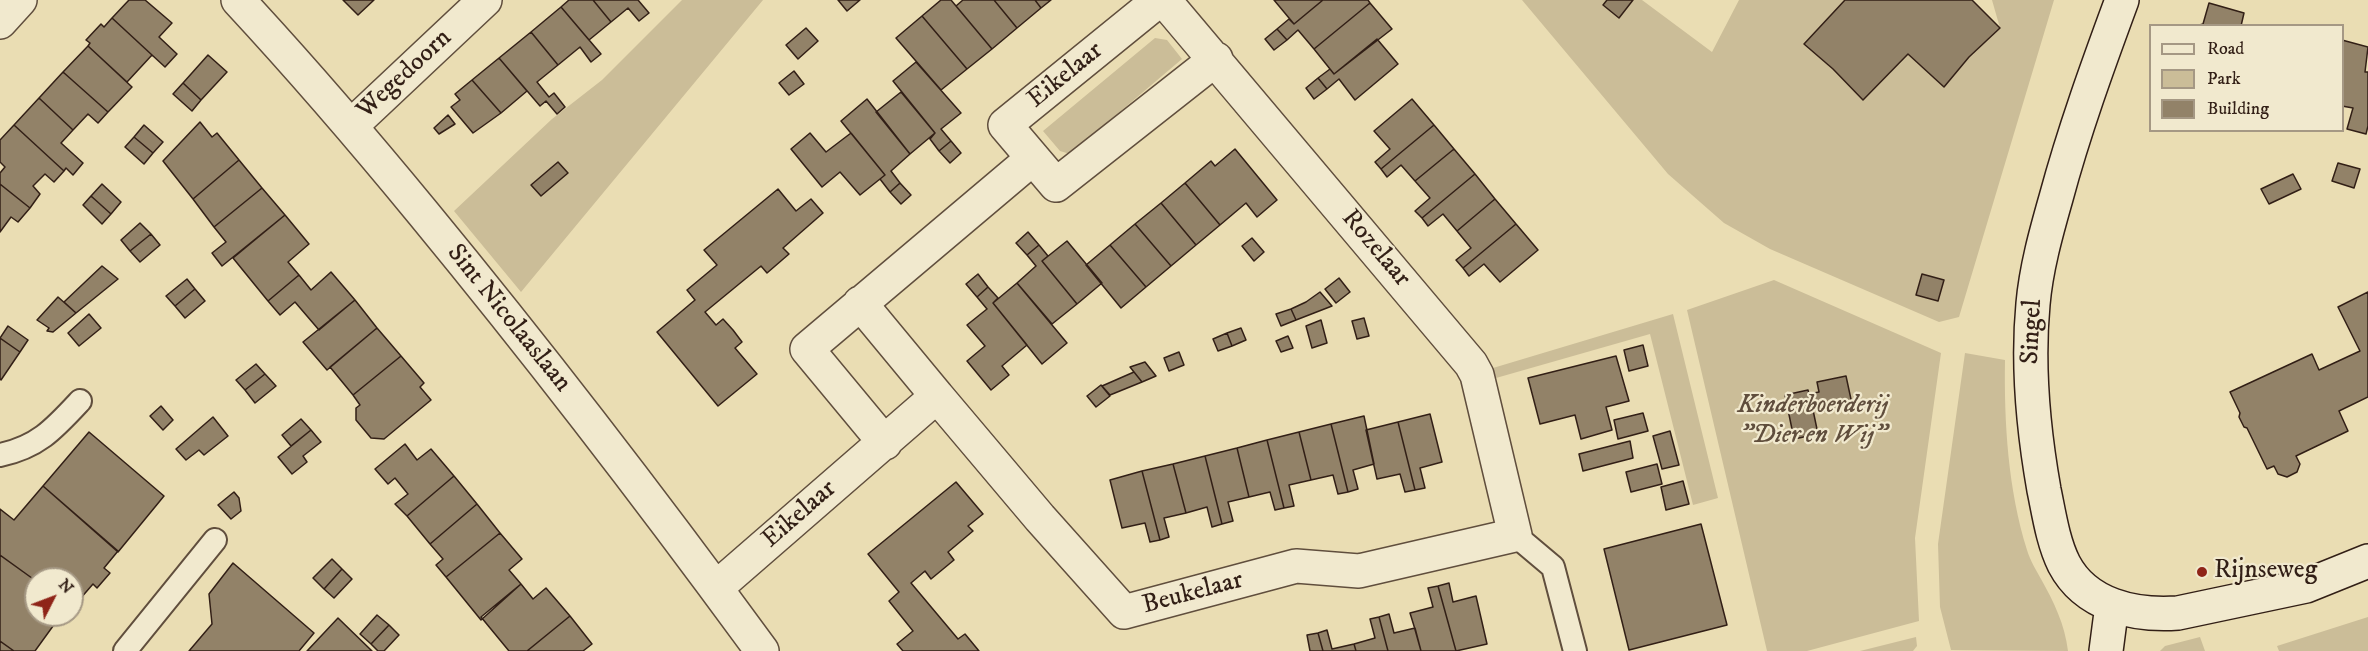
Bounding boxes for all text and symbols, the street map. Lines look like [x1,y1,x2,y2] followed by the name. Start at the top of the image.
[351,23,459,127] street label: Wegedoorn
[2149,24,2344,132] legend
[1022,36,1110,116] street label: Eikelaar
[2207,38,2244,60] text: Road
[2207,68,2241,90] text: Park
[2207,98,2269,120] text: Building
[1334,204,1416,294] street label: Rozelaar
[439,239,577,399] street label: Sint Nicolaaslaan
[2016,299,2050,365] street label: Singel
[1738,391,1888,452] park label: Kinderboerderij "Dier en Wij"
[757,474,843,556] street label: Eikelaar
[2214,556,2317,588] place label: Rijnseweg
[2195,565,2209,579] marker: Rijnseweg
[1139,566,1247,622] street label: Beukelaar
[24,567,84,627] north arrow
[54,575,78,598] text: N

